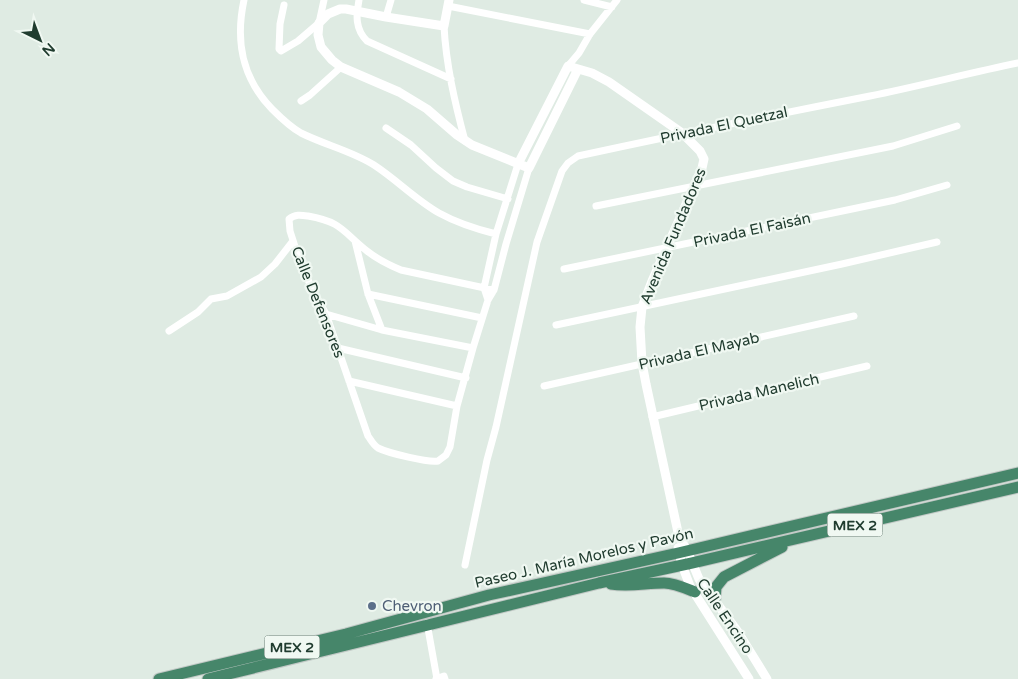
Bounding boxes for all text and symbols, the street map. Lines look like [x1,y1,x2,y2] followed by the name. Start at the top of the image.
[15,15,65,65] north arrow
[38,39,58,59] text: N
[659,103,789,147] street label: Privada El Quetzal
[636,165,710,307] street label: Avenida Fundadores
[692,209,812,251] street label: Privada El Faisán
[287,244,349,360] street label: Calle Defensores
[637,328,761,374] street label: Privada El Mayab
[697,369,821,415] street label: Privada Manelich
[828,514,882,536] road number: MEX 2
[473,524,695,592] street label: Paseo J. María Morelos y Pavón
[693,575,757,657] street label: Calle Encino
[382,597,442,615] place label: Chevron
[366,600,378,612] marker: Chevron
[264,636,320,659] road number: MEX 2

